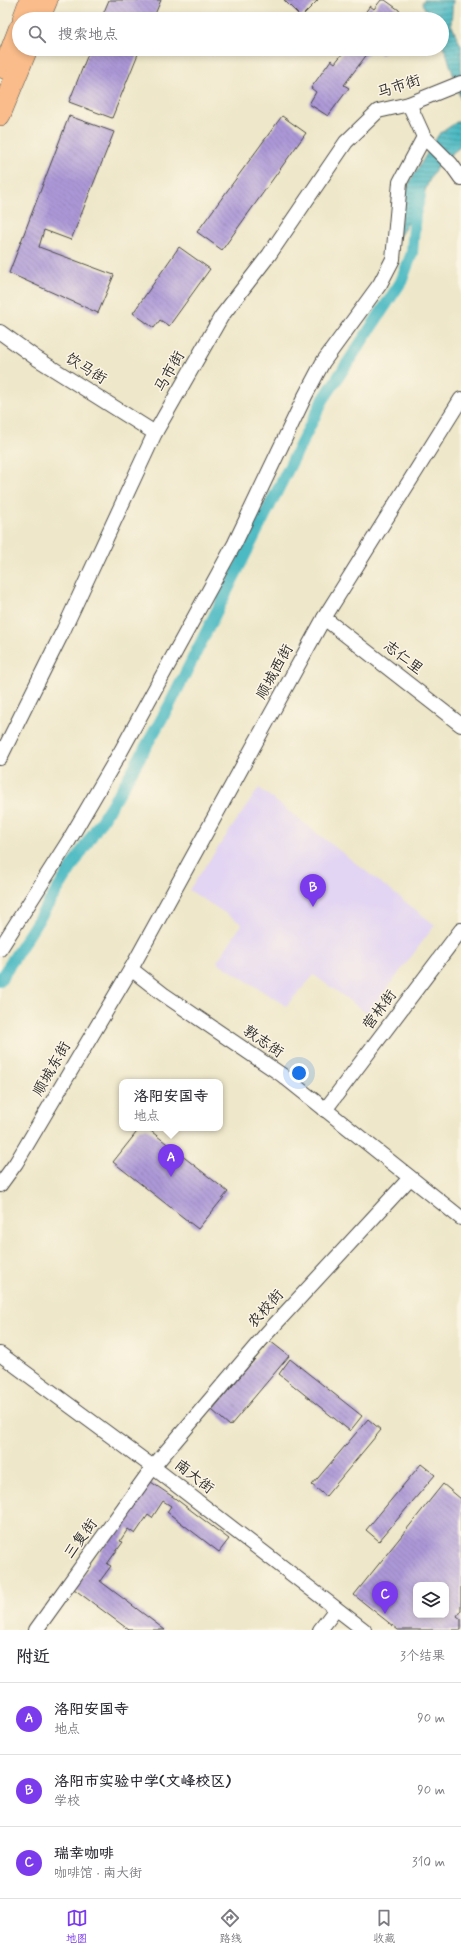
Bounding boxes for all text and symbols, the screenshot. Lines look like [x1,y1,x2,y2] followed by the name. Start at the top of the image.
[12,12,449,56] search box
[26,23,48,45] icon: search
[58,25,118,45] text: 搜索地点
[375,71,423,103] street label: 马市街
[150,347,190,397] street label: 马市街
[62,349,110,389] street label: 饮马街
[379,636,427,680] street label: 志仁里
[252,641,298,703] street label: 顺城西街
[300,874,326,907] pin: B
[358,986,402,1034] street label: 营林街
[239,1021,287,1063] street label: 敦志街
[28,1038,76,1100] street label: 顺城东街
[289,1063,309,1083] your location
[119,1079,223,1131] popup
[133,1087,209,1107] text: 洛阳安国寺
[133,1108,160,1125] text: 地点
[158,1144,184,1177] pin: A
[244,1286,288,1332] street label: 农校街
[170,1455,218,1499] street label: 南大街
[60,1515,102,1563] street label: 三复街
[372,1581,398,1614] pin: C
[413,1582,449,1618] map controls
[413,1582,449,1618] button: layers
[16,1646,50,1668] text: 附近
[400,1648,445,1665] text: 3个结果
[54,1700,129,1720] text: 洛阳安国寺
[25,1710,33,1727] text: A
[417,1710,445,1727] text: 90 m
[54,1721,80,1738] text: 地点
[54,1772,231,1792] text: 洛阳市实验中学(文峰校区)
[25,1782,33,1799] text: B
[417,1782,445,1799] text: 90 m
[54,1793,80,1810] text: 学校
[54,1844,114,1864] text: 瑞幸咖啡
[24,1854,34,1871] text: C
[412,1854,445,1871] text: 310 m
[54,1865,142,1882] text: 咖啡馆 · 南大街
[66,1907,88,1946] tab: 地图
[219,1907,241,1946] tab: 路线
[373,1907,395,1946] tab: 收藏

